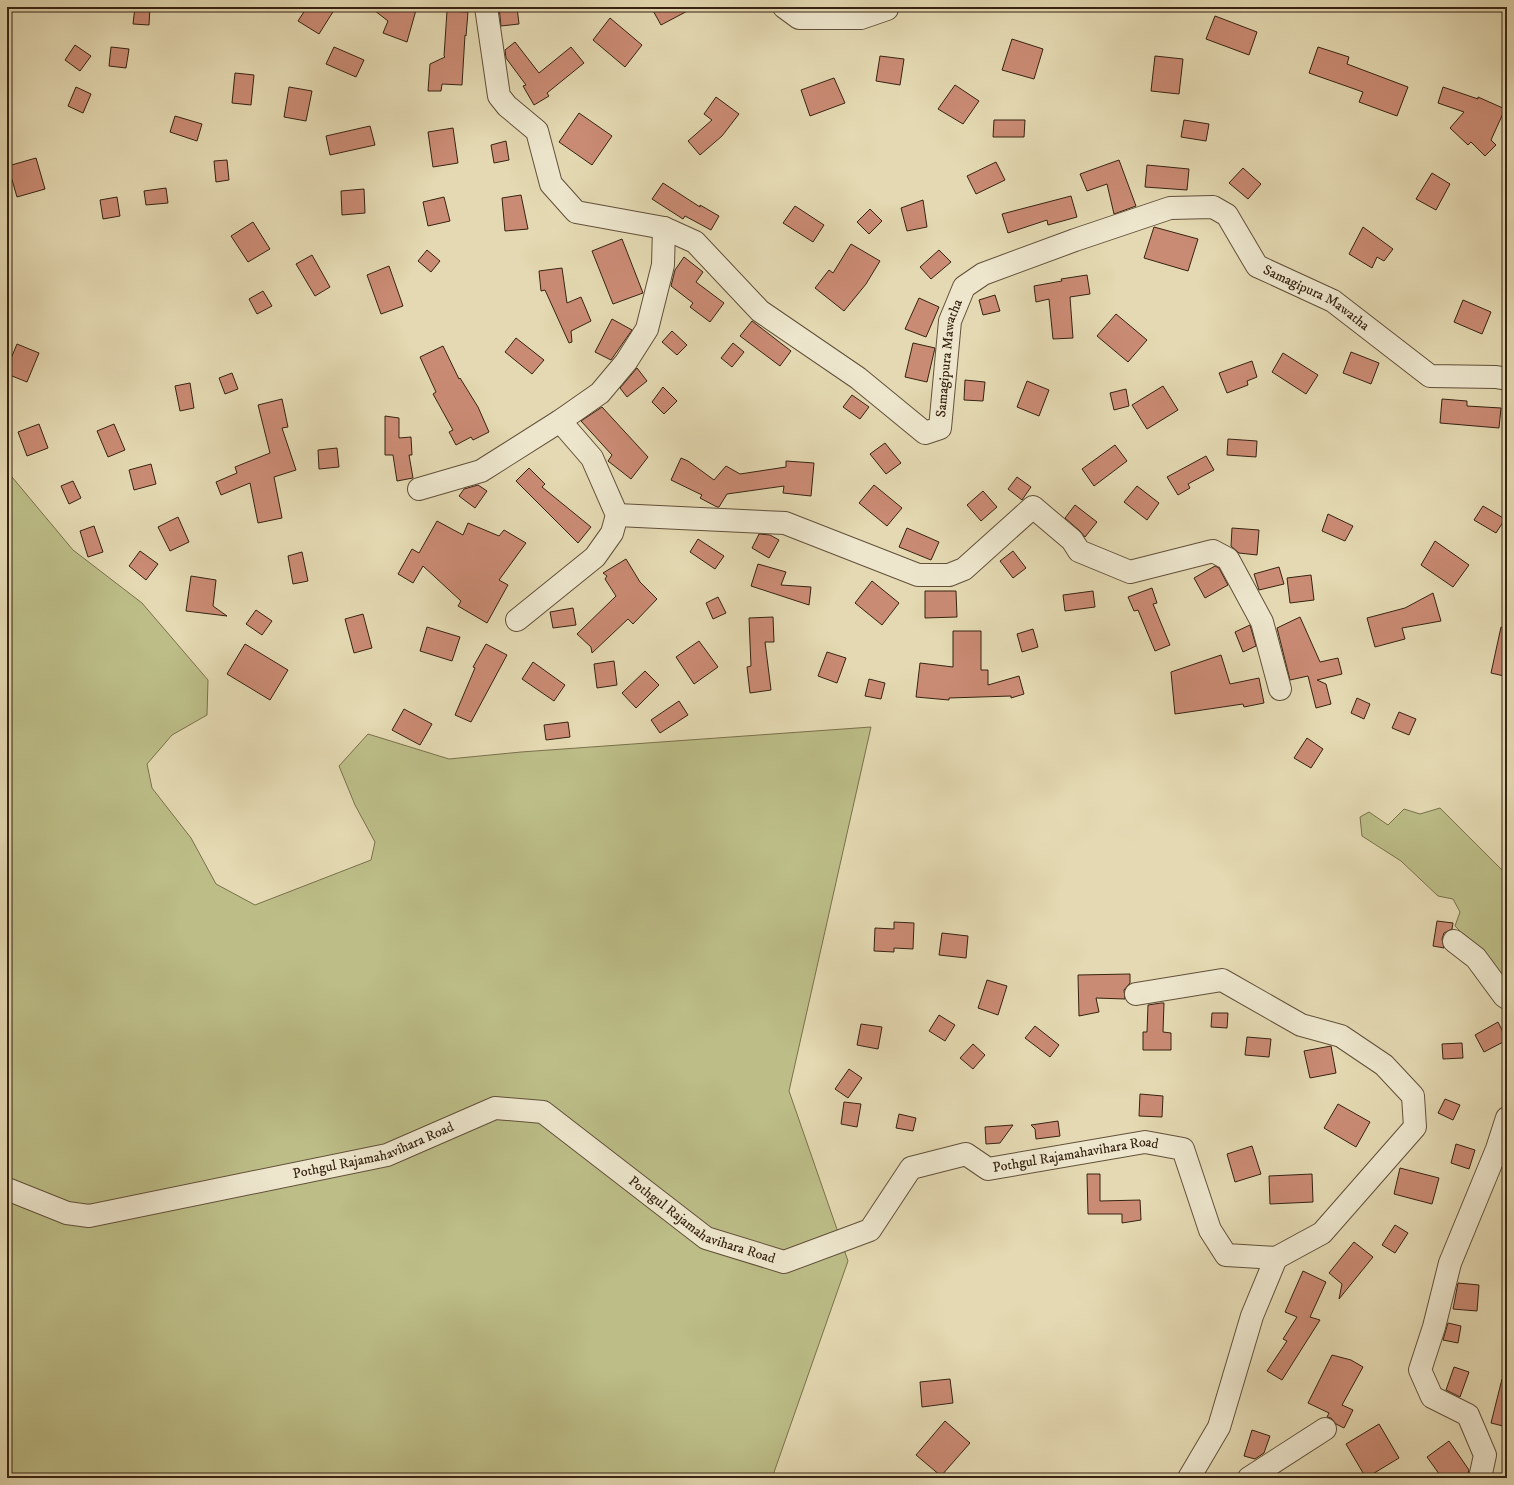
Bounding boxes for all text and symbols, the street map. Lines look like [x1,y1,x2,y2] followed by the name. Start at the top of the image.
[1260,261,1373,335] street label: Samagipura Mawatha
[932,297,967,418] street label: Samagipura Mawatha
[291,1118,457,1183] street label: Pothgul Rajamahavihara Road
[991,1133,1160,1177] street label: Pothgul Rajamahavihara Road
[625,1172,777,1268] street label: Pothgul Rajamahavihara Road

